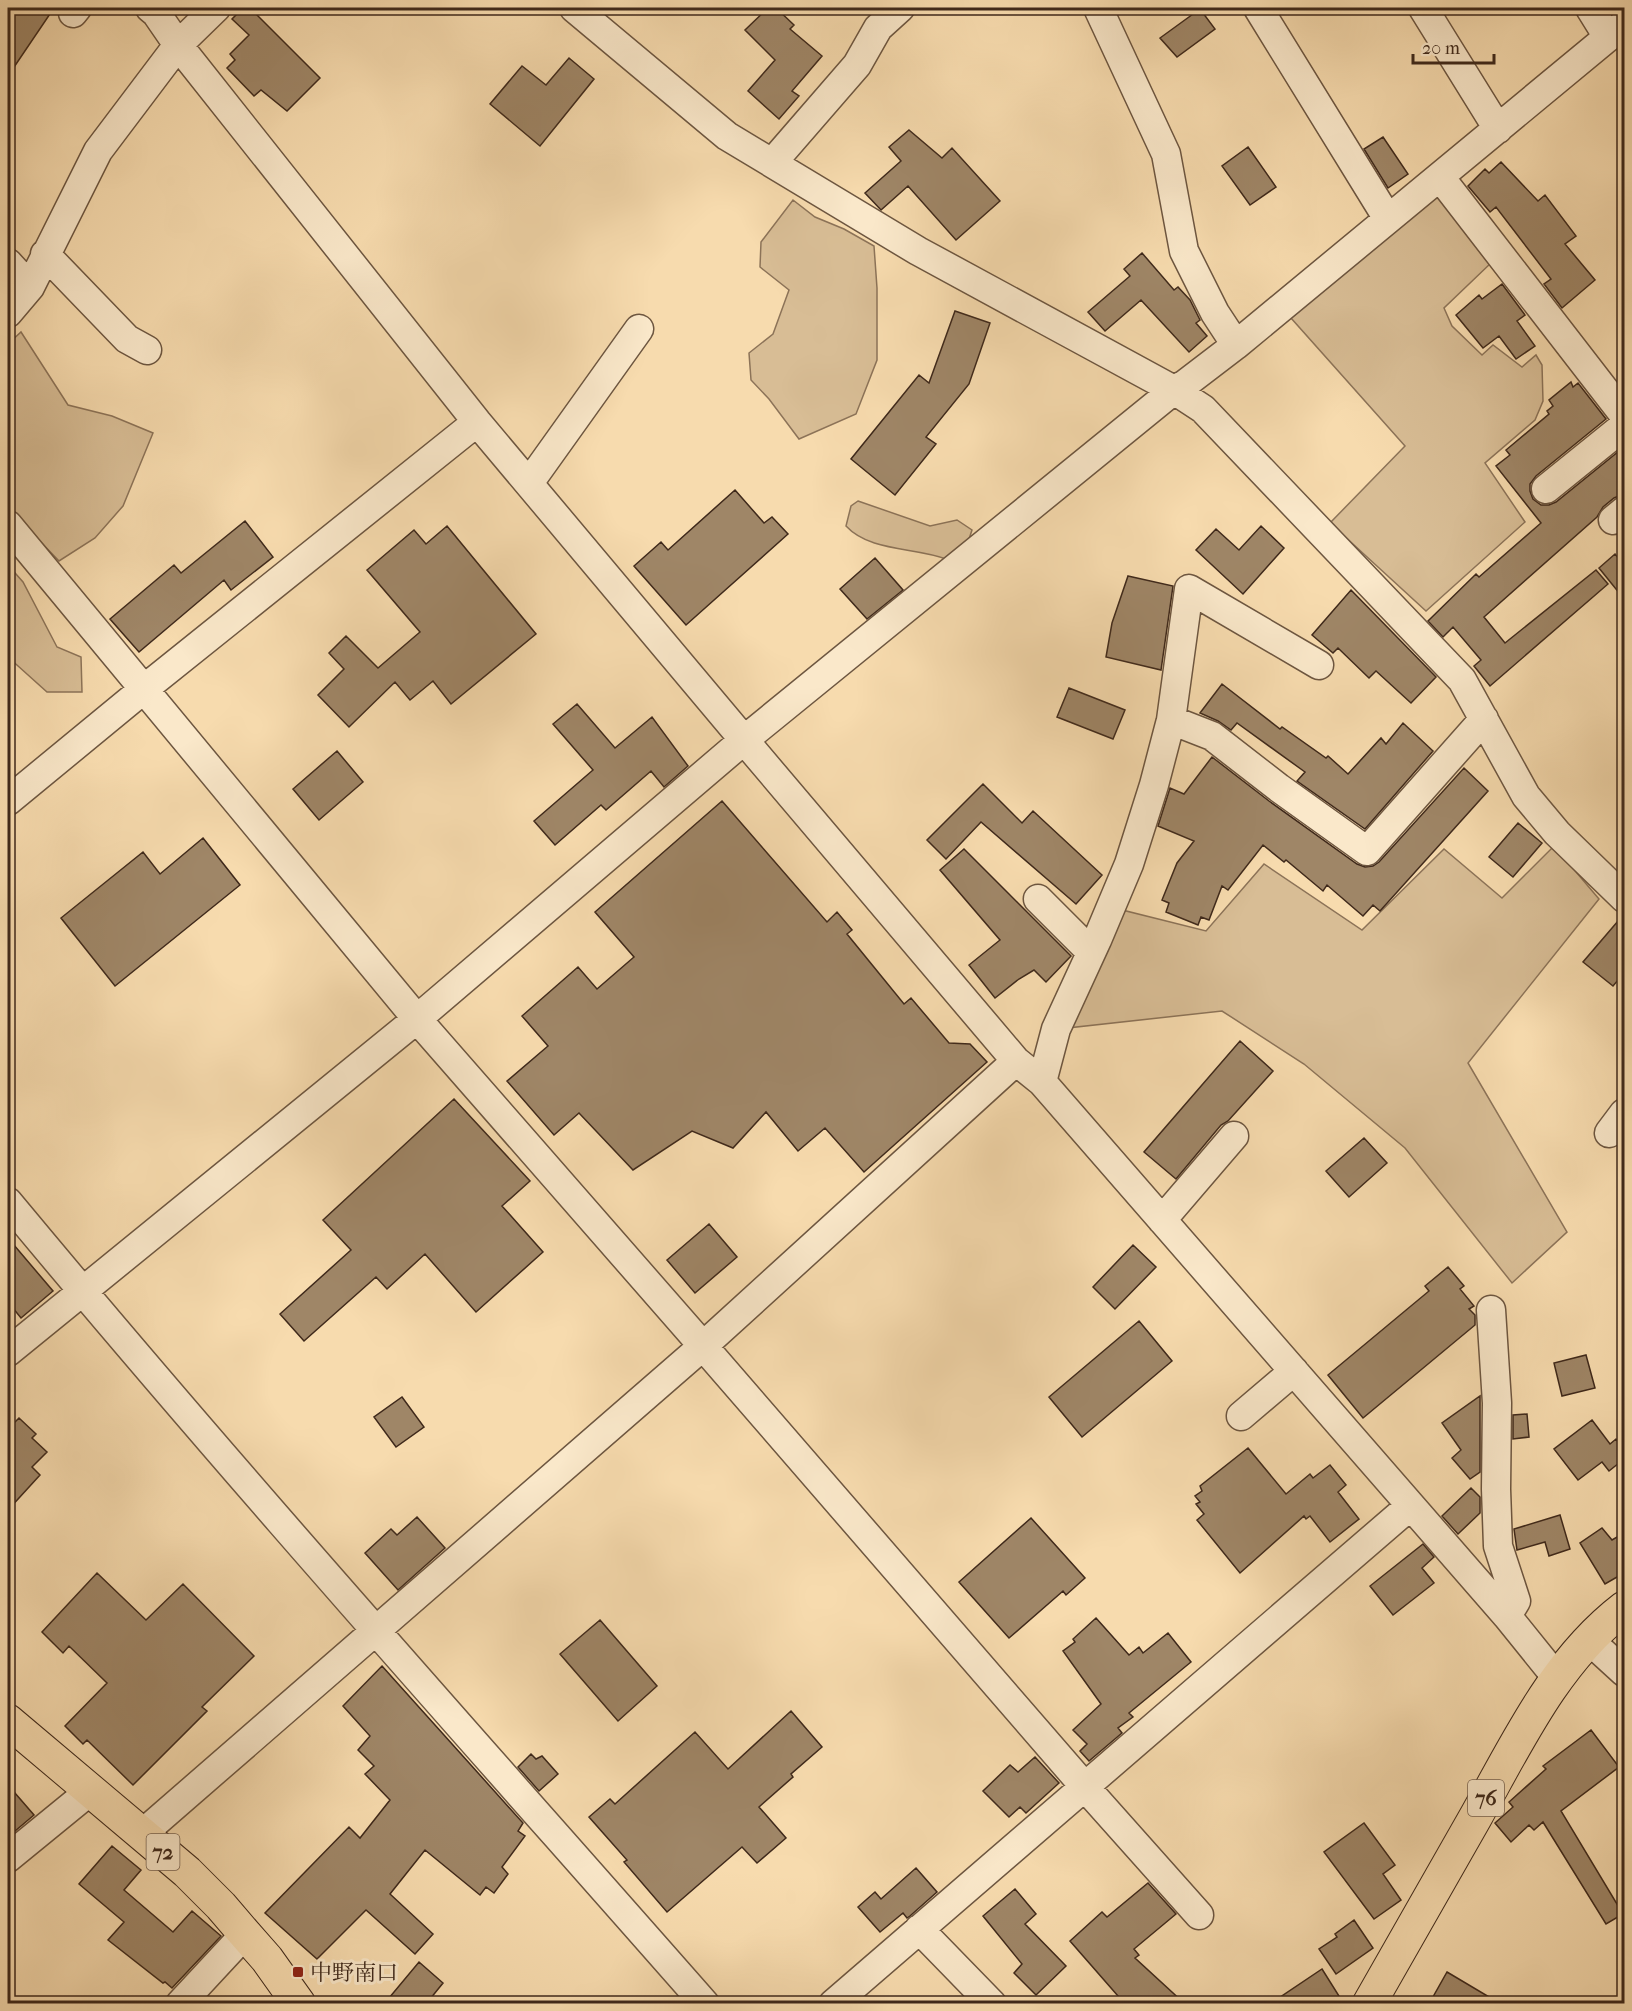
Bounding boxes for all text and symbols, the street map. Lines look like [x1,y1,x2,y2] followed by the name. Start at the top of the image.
[1413,27,1494,65] scale bar
[1422,38,1460,59] text: 20 m
[1468,1780,1504,1816] road number: 76
[146,1834,180,1870] road number: 72
[310,1960,398,1986] place label: 中野南口
[291,1965,305,1979] marker: 中野南口

